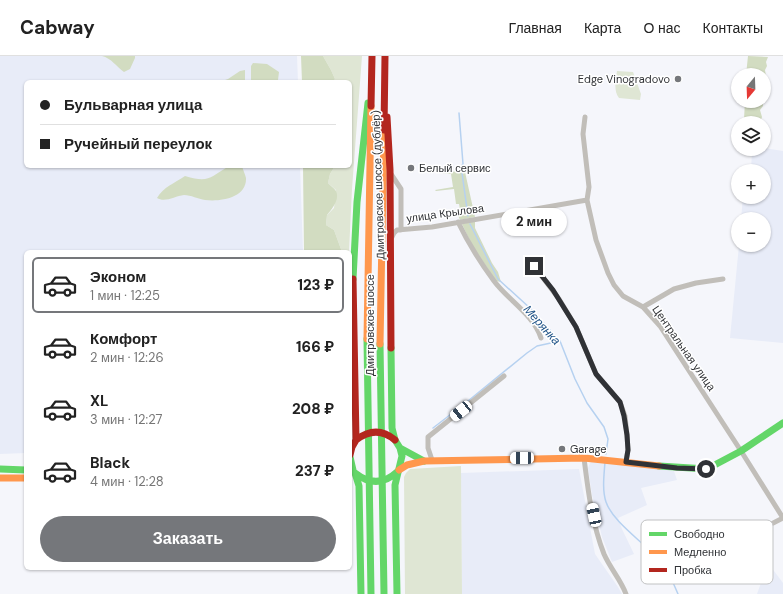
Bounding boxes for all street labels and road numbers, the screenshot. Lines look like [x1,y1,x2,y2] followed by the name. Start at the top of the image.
[368,110,388,260] street label: Дмитровское шоссе (дублёр)
[405,201,486,225] street label: улица Крылова
[363,274,377,376] street label: Дмитровское шоссе
[649,303,719,394] street label: Центральная улица

